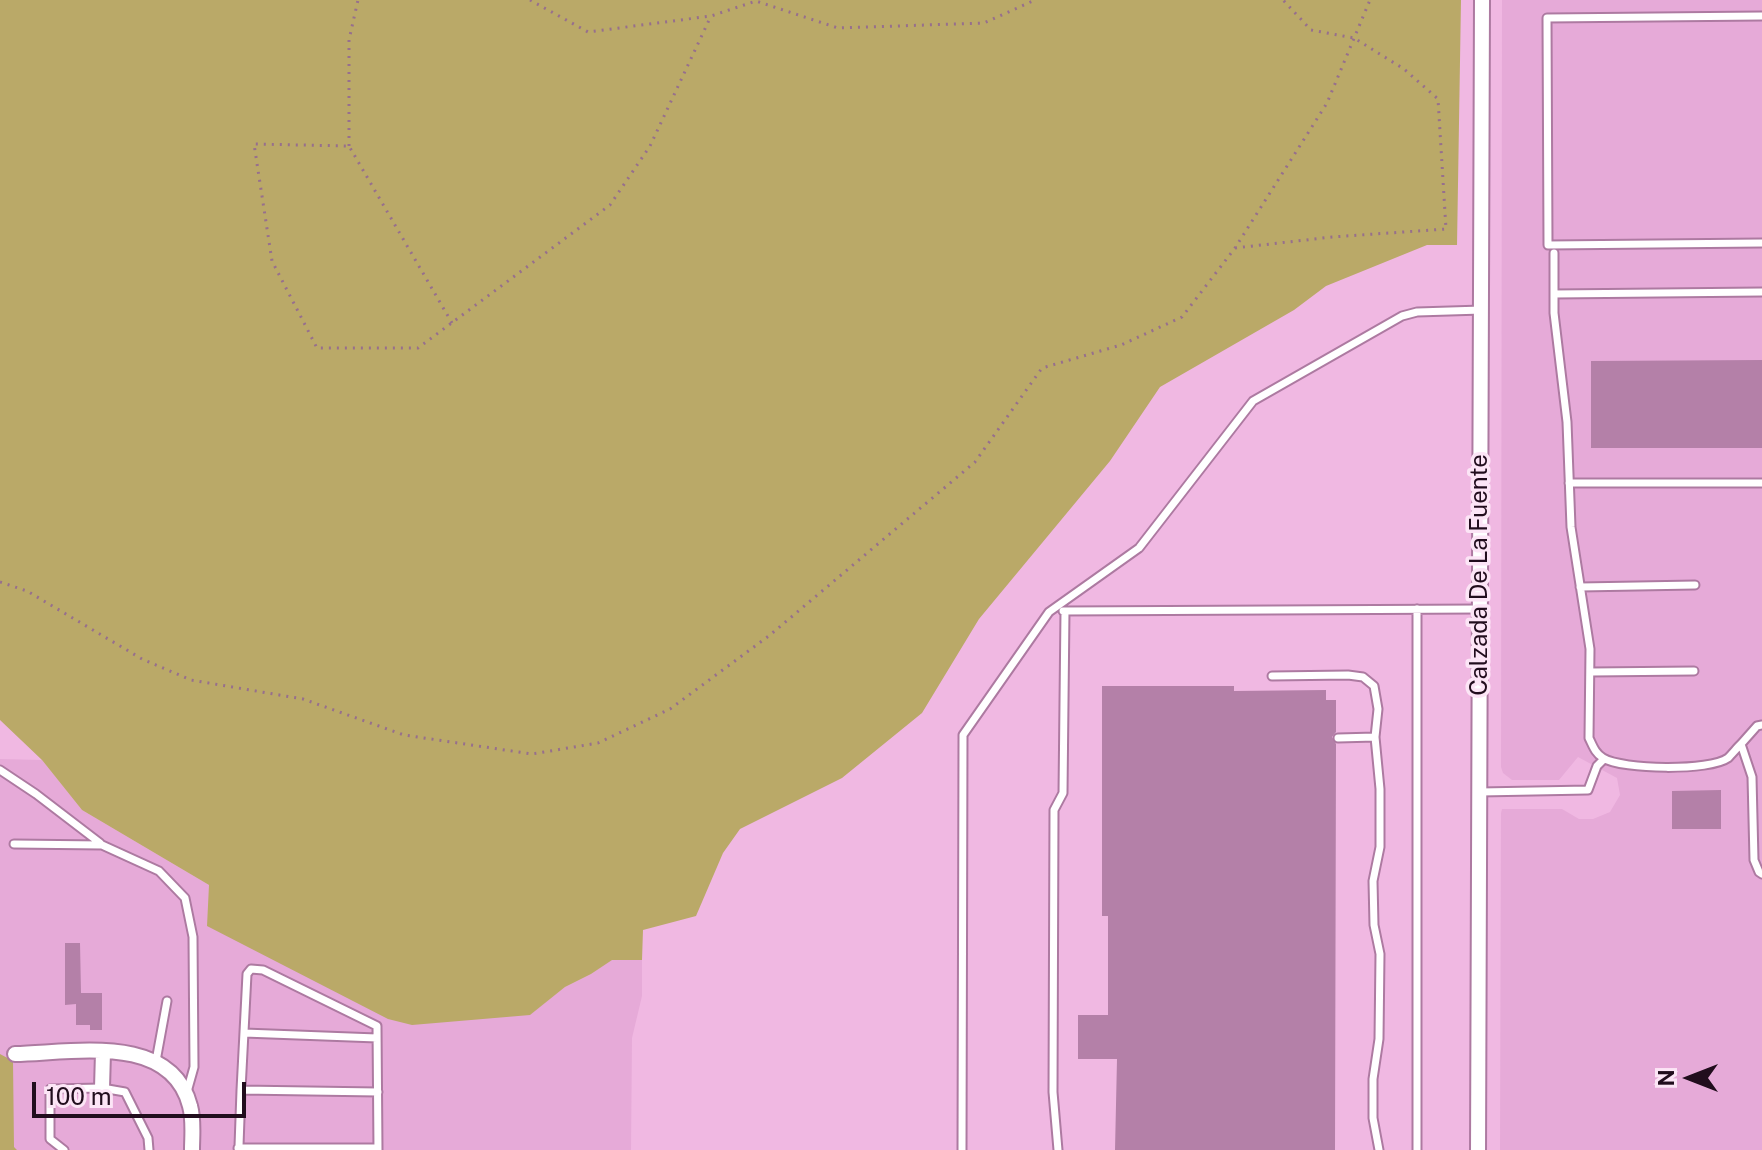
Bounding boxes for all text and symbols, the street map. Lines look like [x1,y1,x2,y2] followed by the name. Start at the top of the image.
[1466,454,1494,696] street label: Calzada De La Fuente
[1650,1038,1730,1118] north arrow
[36,1066,250,1116] scale bar
[1653,1069,1679,1087] text: N
[46,1082,112,1110] text: 100 m

